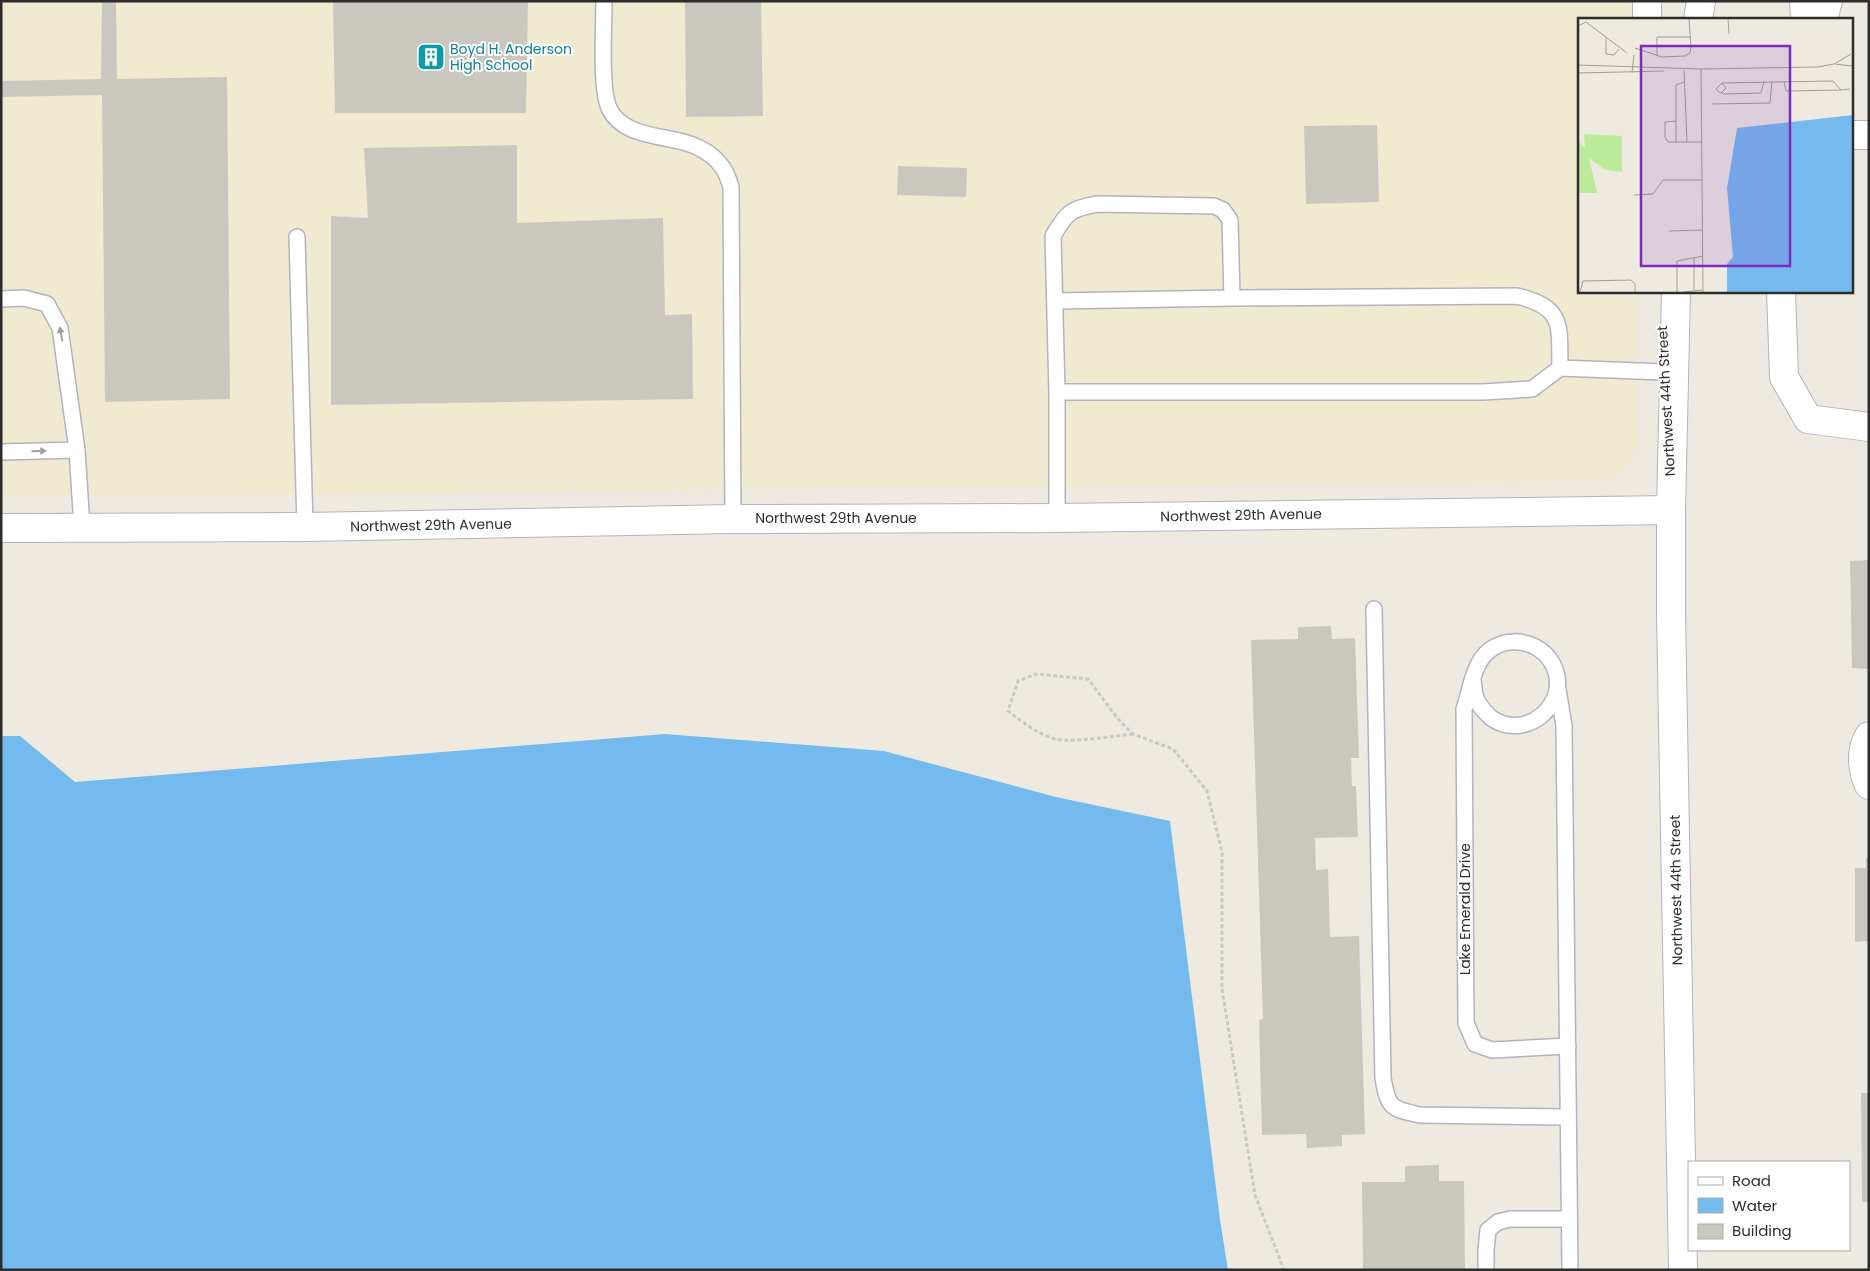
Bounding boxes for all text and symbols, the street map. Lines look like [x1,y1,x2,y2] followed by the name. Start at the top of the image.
[1578,18,1852,292] inset map
[450,39,572,75] place label: Boyd H. Anderson High School
[416,42,446,72] building icon: Boyd H. Anderson High School
[1652,325,1680,477] street label: Northwest 44th Street
[56,326,64,342] one-way arrow
[31,447,47,455] one-way arrow
[1160,504,1322,526] street label: Northwest 29th Avenue
[755,508,917,528] street label: Northwest 29th Avenue
[350,514,512,536] street label: Northwest 29th Avenue
[1665,814,1687,966] street label: Northwest 44th Street
[1455,843,1475,975] street label: Lake Emerald Drive
[1688,1161,1850,1251] legend
[1732,1170,1771,1191] text: Road
[1732,1195,1778,1216] text: Water
[1732,1220,1792,1241] text: Building

